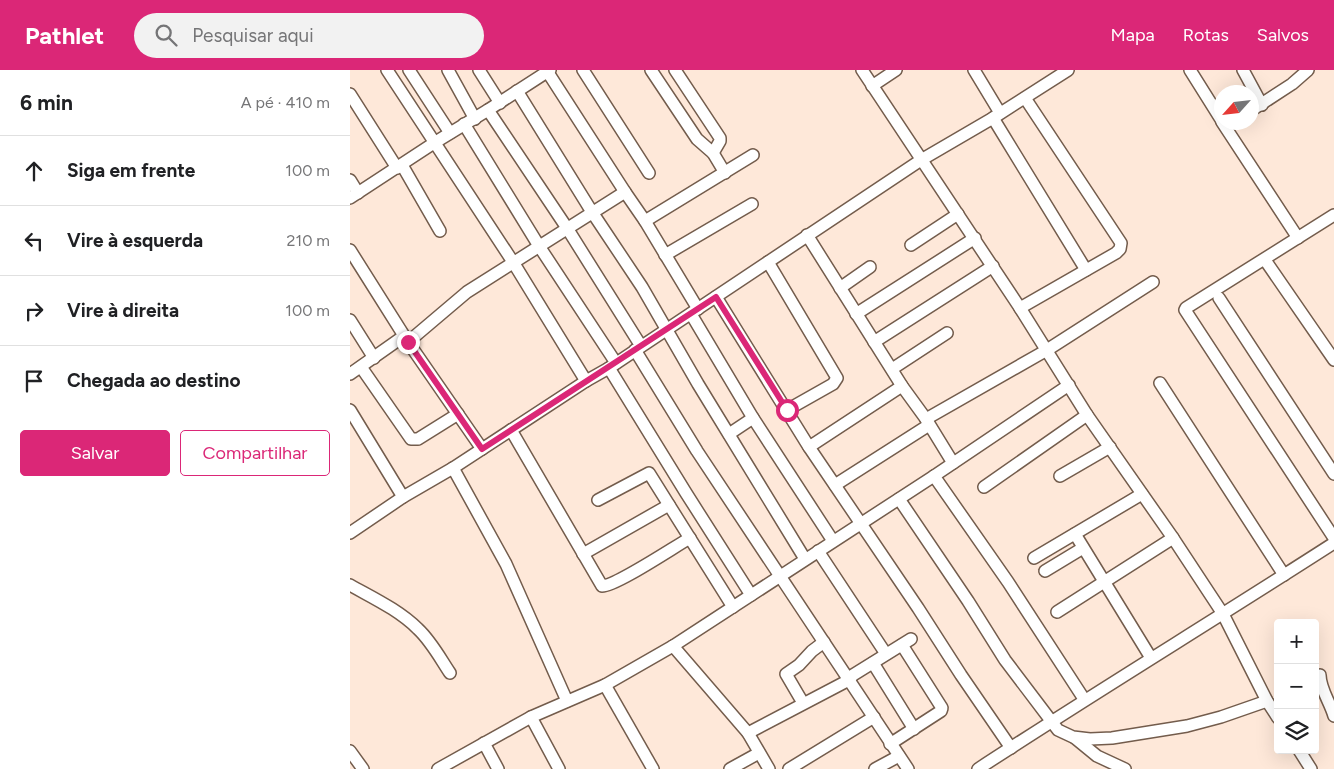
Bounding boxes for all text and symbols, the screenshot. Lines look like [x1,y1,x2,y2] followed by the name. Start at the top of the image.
[134,13,484,58] search box
[25,21,104,50] text: Pathlet
[152,21,180,49] icon: search
[192,24,314,47] text: Pesquisar aqui
[1111,24,1155,46] text: Mapa
[1183,24,1229,46] text: Rotas
[1257,24,1309,46] text: Salvos
[1214,85,1259,130] north arrow
[20,90,73,115] text: 6 min
[241,93,330,112] text: A pé · 410 m
[20,157,48,185] icon: ahead
[67,159,195,182] text: Siga em frente
[285,161,330,180] text: 100 m
[20,227,48,255] icon: left
[67,229,203,252] text: Vire à esquerda
[287,231,330,250] text: 210 m
[20,297,48,325] icon: right
[67,299,179,322] text: Vire à direita
[285,301,330,320] text: 100 m
[397,331,420,354] route end
[20,367,48,395] icon: arrive
[67,369,240,392] text: Chegada ao destino
[776,399,799,422] route start
[20,430,170,476] button: Salvar
[180,430,330,476] button: Compartilhar
[1274,619,1319,754] map controls
[1274,619,1319,664] button: +
[1274,664,1319,709] button: −
[1274,709,1319,754] button: layers

